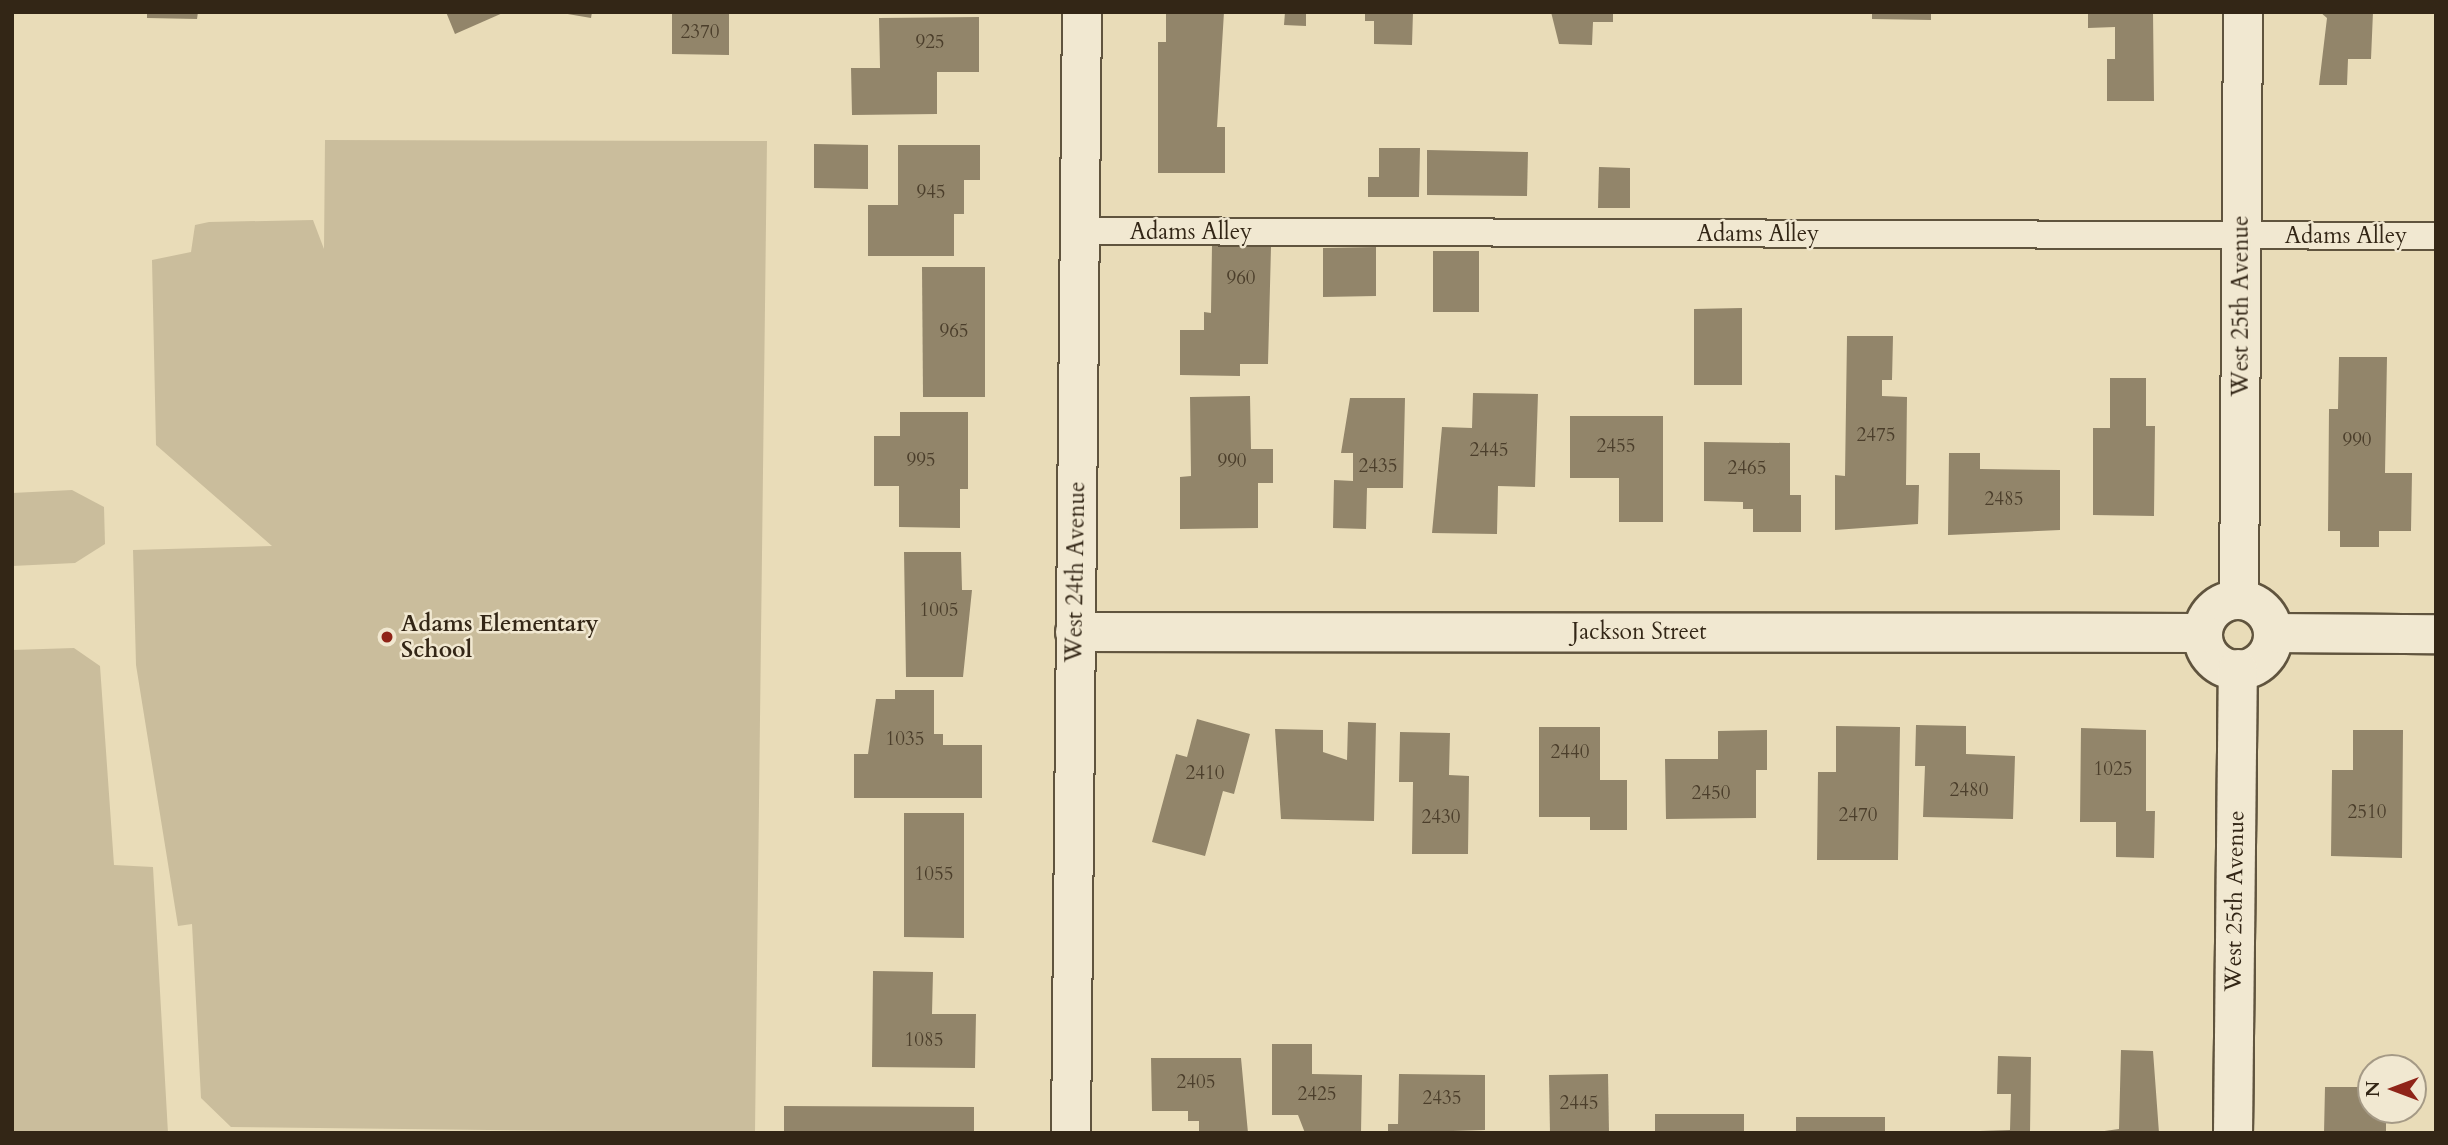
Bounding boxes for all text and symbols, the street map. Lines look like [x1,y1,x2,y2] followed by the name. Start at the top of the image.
[681,22,719,44] house number: 2370
[915,32,945,54] house number: 925
[916,182,946,204] house number: 945
[2227,215,2255,397] street label: West 25th Avenue
[1130,218,1252,246] street label: Adams Alley
[1697,220,1819,248] street label: Adams Alley
[2285,222,2407,250] street label: Adams Alley
[1226,268,1256,290] house number: 960
[939,321,969,343] house number: 965
[1857,425,1895,447] house number: 2475
[2342,430,2372,452] house number: 990
[1597,436,1635,458] house number: 2455
[1470,440,1508,462] house number: 2445
[906,450,936,472] house number: 995
[1217,451,1247,473] house number: 990
[1359,456,1397,478] house number: 2435
[1728,458,1766,480] house number: 2465
[1061,481,1091,663] street label: West 24th Avenue
[1985,489,2023,511] house number: 2485
[920,600,958,622] house number: 1005
[401,610,599,664] place label: Adams Elementary School
[1571,618,1707,646] street label: Jackson Street
[379,629,395,645] marker: Adams Elementary School
[886,729,924,751] house number: 1035
[1551,742,1589,764] house number: 2440
[2094,759,2132,781] house number: 1025
[1186,763,1224,785] house number: 2410
[1950,780,1988,802] house number: 2480
[1692,783,1730,805] house number: 2450
[2348,802,2386,824] house number: 2510
[1839,805,1877,827] house number: 2470
[1422,807,1460,829] house number: 2430
[2220,810,2250,992] street label: West 25th Avenue
[915,864,953,886] house number: 1055
[905,1030,943,1052] house number: 1085
[2357,1054,2427,1124] north arrow
[1177,1072,1215,1094] house number: 2405
[2360,1081,2386,1097] text: N
[1298,1084,1336,1106] house number: 2425
[1423,1088,1461,1110] house number: 2435
[1560,1093,1598,1115] house number: 2445

